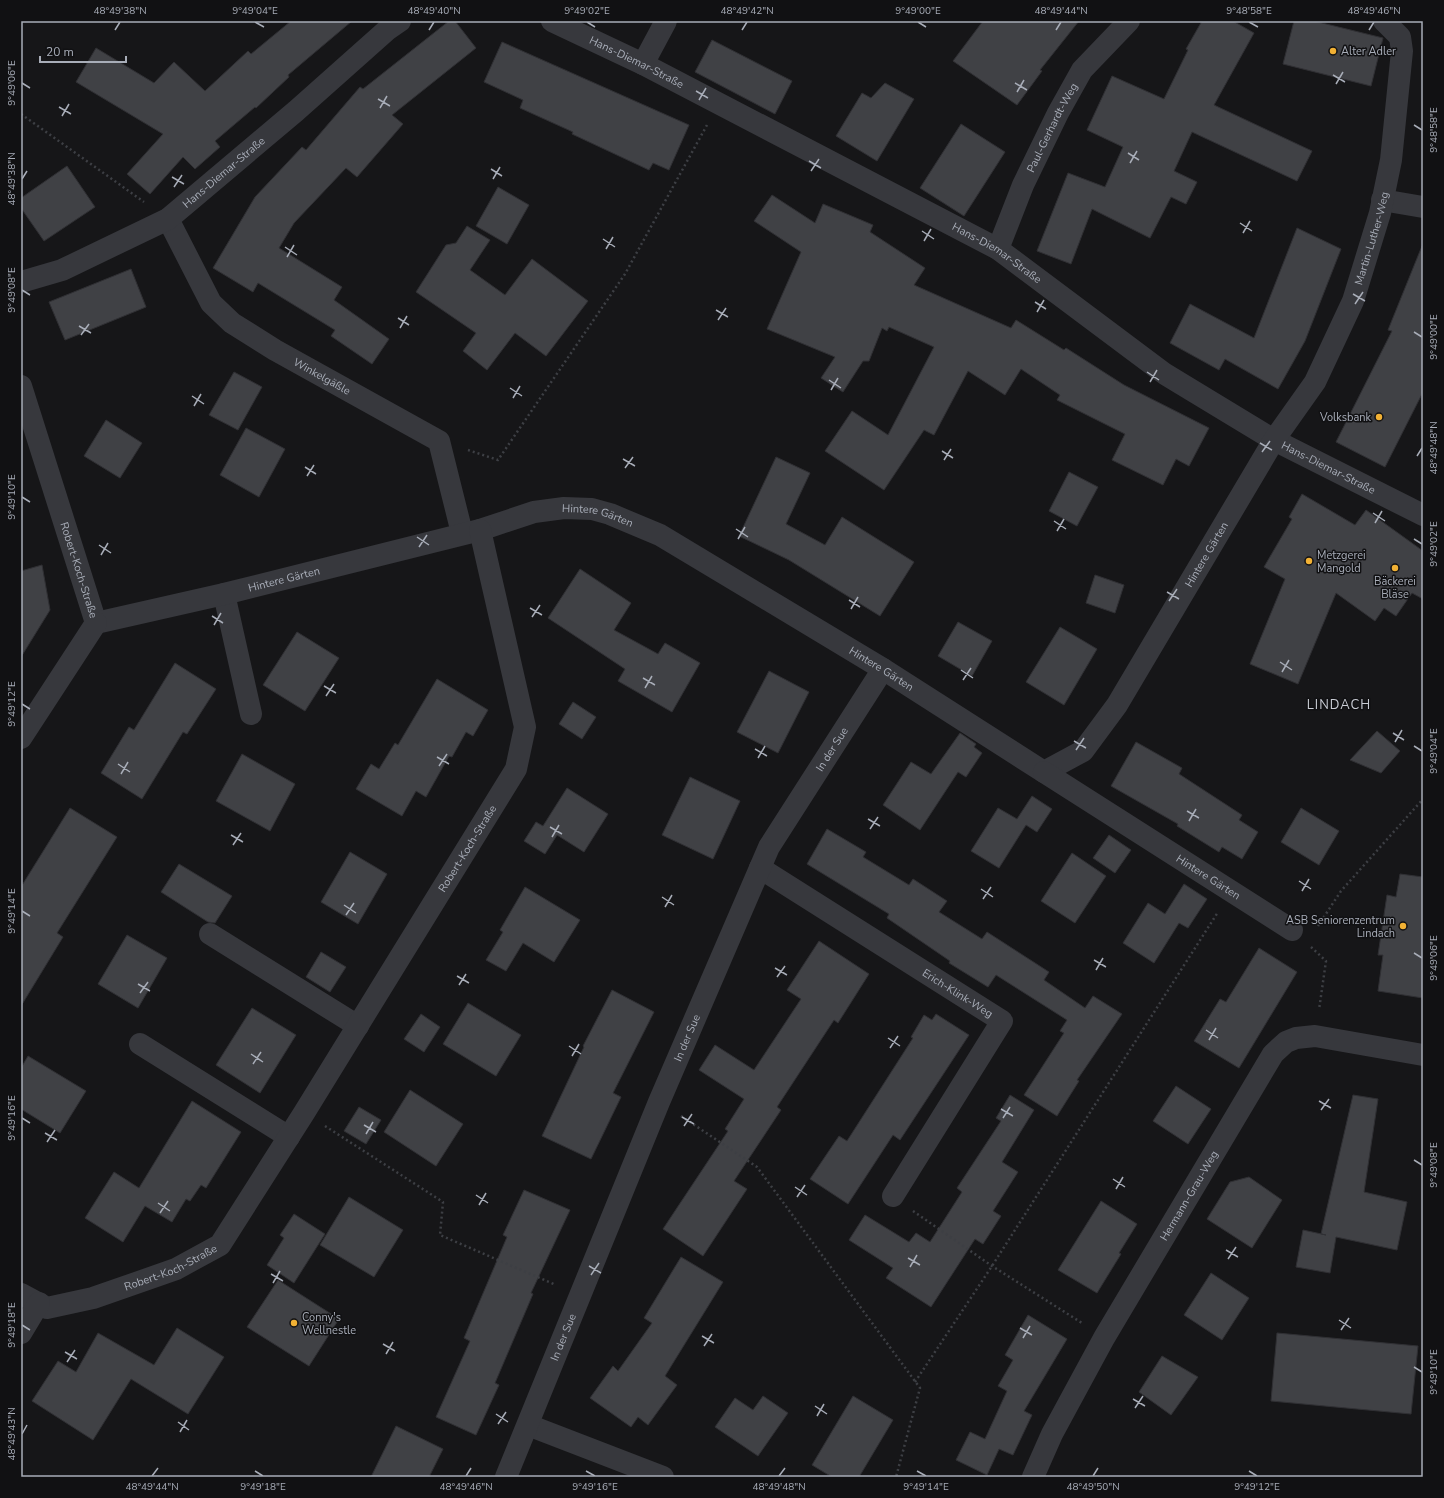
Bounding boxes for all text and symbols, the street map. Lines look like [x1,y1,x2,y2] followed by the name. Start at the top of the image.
[93,4,147,18] text: 48°49'38"N
[232,4,278,18] text: 9°49'04"E
[407,4,461,18] text: 48°49'40"N
[564,4,610,18] text: 9°49'02"E
[720,4,774,18] text: 48°49'42"N
[895,4,941,18] text: 9°49'00"E
[1034,4,1088,18] text: 48°49'44"N
[1226,4,1272,18] text: 9°48'58"E
[1347,4,1401,18] text: 48°49'46"N
[587,32,687,92] street label: Hans-Diemar-Straße
[40,38,126,64] scale bar
[46,44,74,60] text: 20 m
[1341,44,1396,59] place label: Alter Adler
[1328,46,1338,56] marker: Alter Adler
[5,60,19,106] text: 9°49'06"E
[1023,80,1081,175] street label: Paul-Gerhardt-Weg
[1427,107,1441,153] text: 9°48'58"E
[179,133,268,211] street label: Hans-Diemar-Straße
[5,152,19,206] text: 48°49'38"N
[1351,190,1392,287] street label: Martin-Luther-Weg
[950,219,1045,287] street label: Hans-Diemar-Straße
[5,267,19,313] text: 9°49'08"E
[1427,314,1441,360] text: 9°49'00"E
[291,354,354,398] street label: Winkelgäßle
[1319,410,1371,425] place label: Volksbank
[1374,412,1384,422] marker: Volksbank
[1427,421,1441,475] text: 48°49'48"N
[1279,437,1378,497] street label: Hans-Diemar-Straße
[5,474,19,520] text: 9°49'10"E
[562,500,636,530] street label: Hintere Gärten
[1181,519,1231,590] street label: Hintere Gärten
[57,520,101,620] street label: Robert-Koch-Straße
[1427,521,1441,567] text: 9°49'02"E
[1317,548,1366,576] place label: Metzgerei Mangold
[1304,556,1314,566] marker: Metzgerei Mangold
[246,563,321,595] street label: Hintere Gärten
[1390,563,1400,573] marker: Bäckerei Bläse
[1374,574,1416,602] place label: Bäckerei Bläse
[846,643,917,694] street label: Hintere Gärten
[5,681,19,727] text: 9°49'12"E
[1307,696,1371,714] district label: LINDACH
[812,724,852,774] street label: In der Sue
[1427,728,1441,774] text: 9°49'04"E
[435,802,500,895] street label: Robert-Koch-Straße
[1173,851,1243,903] street label: Hintere Gärten
[5,888,19,934] text: 9°49'14"E
[1286,913,1395,941] place label: ASB Seniorenzentrum Lindach
[1398,921,1408,931] marker: ASB Seniorenzentrum Lindach
[1427,935,1441,981] text: 9°49'06"E
[920,965,996,1021] street label: Erich-Klink-Weg
[670,1012,704,1064] street label: In der Sue
[5,1095,19,1141] text: 9°49'16"E
[1427,1142,1441,1188] text: 9°49'08"E
[1156,1148,1221,1243] street label: Hermann-Grau-Weg
[122,1241,220,1294] street label: Robert-Koch-Straße
[5,1302,19,1348] text: 9°49'18"E
[302,1310,356,1338] place label: Conny's Wellnestle
[547,1311,579,1363] street label: In der Sue
[289,1318,299,1328] marker: Conny's Wellnestle
[1427,1349,1441,1395] text: 9°49'10"E
[5,1407,19,1461] text: 48°49'43"N
[125,1480,179,1494] text: 48°49'44"N
[240,1480,286,1494] text: 9°49'18"E
[439,1480,493,1494] text: 48°49'46"N
[572,1480,618,1494] text: 9°49'16"E
[752,1480,806,1494] text: 48°49'48"N
[903,1480,949,1494] text: 9°49'14"E
[1066,1480,1120,1494] text: 48°49'50"N
[1234,1480,1280,1494] text: 9°49'12"E

